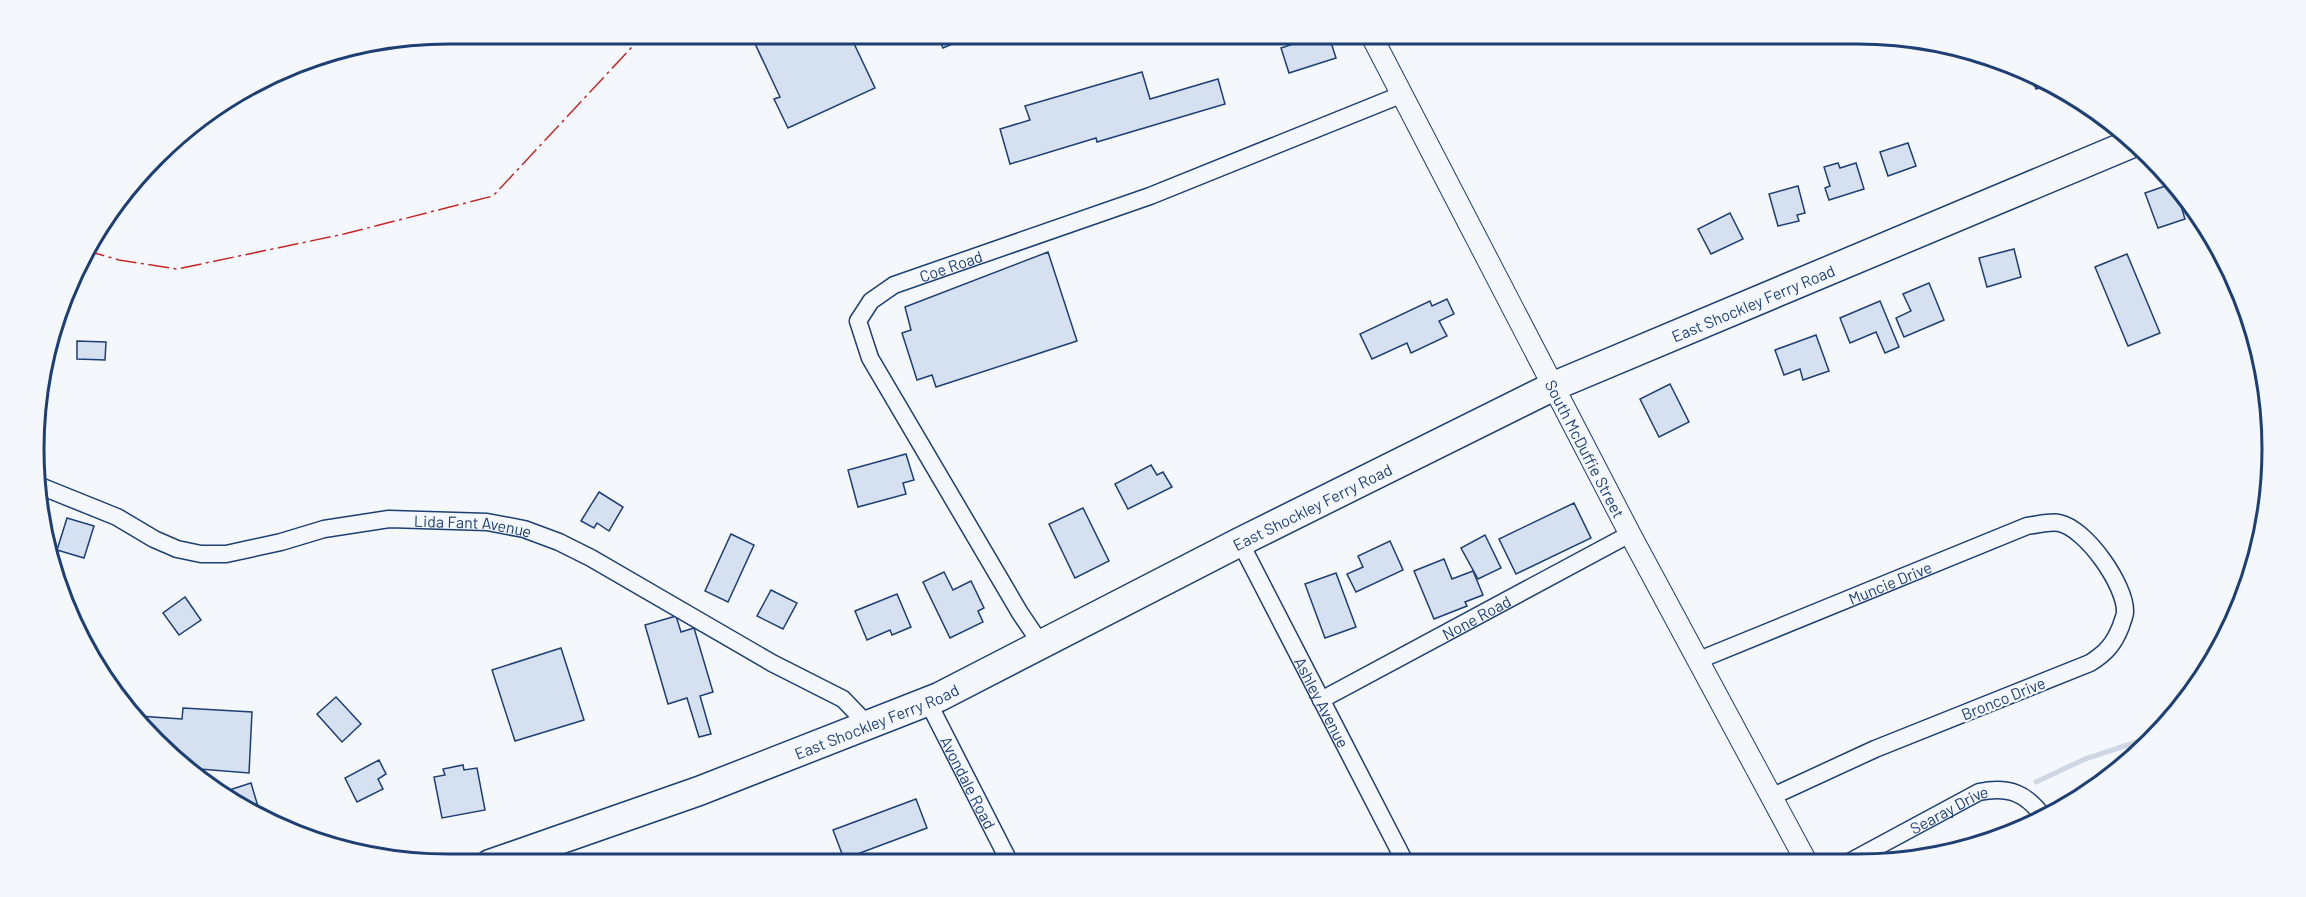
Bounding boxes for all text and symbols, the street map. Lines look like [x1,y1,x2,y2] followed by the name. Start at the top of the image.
[917,246,985,285] street label: Coe Road
[1668,260,1837,345] street label: East Shockley Ferry Road
[1542,376,1629,521] street label: South McDuffie Street
[1229,459,1395,554] street label: East Shockley Ferry Road
[414,510,535,541] street label: Lida Fant Avenue
[1845,557,1934,608] street label: Muncie Drive
[1438,591,1514,643] street label: None Road
[1291,653,1354,751] street label: Ashley Avenue
[1958,673,2048,723] street label: Bronco Drive
[791,679,962,762] street label: East Shockley Ferry Road
[937,733,1000,832] street label: Avondale Road
[1906,781,1989,837] street label: Searay Drive

